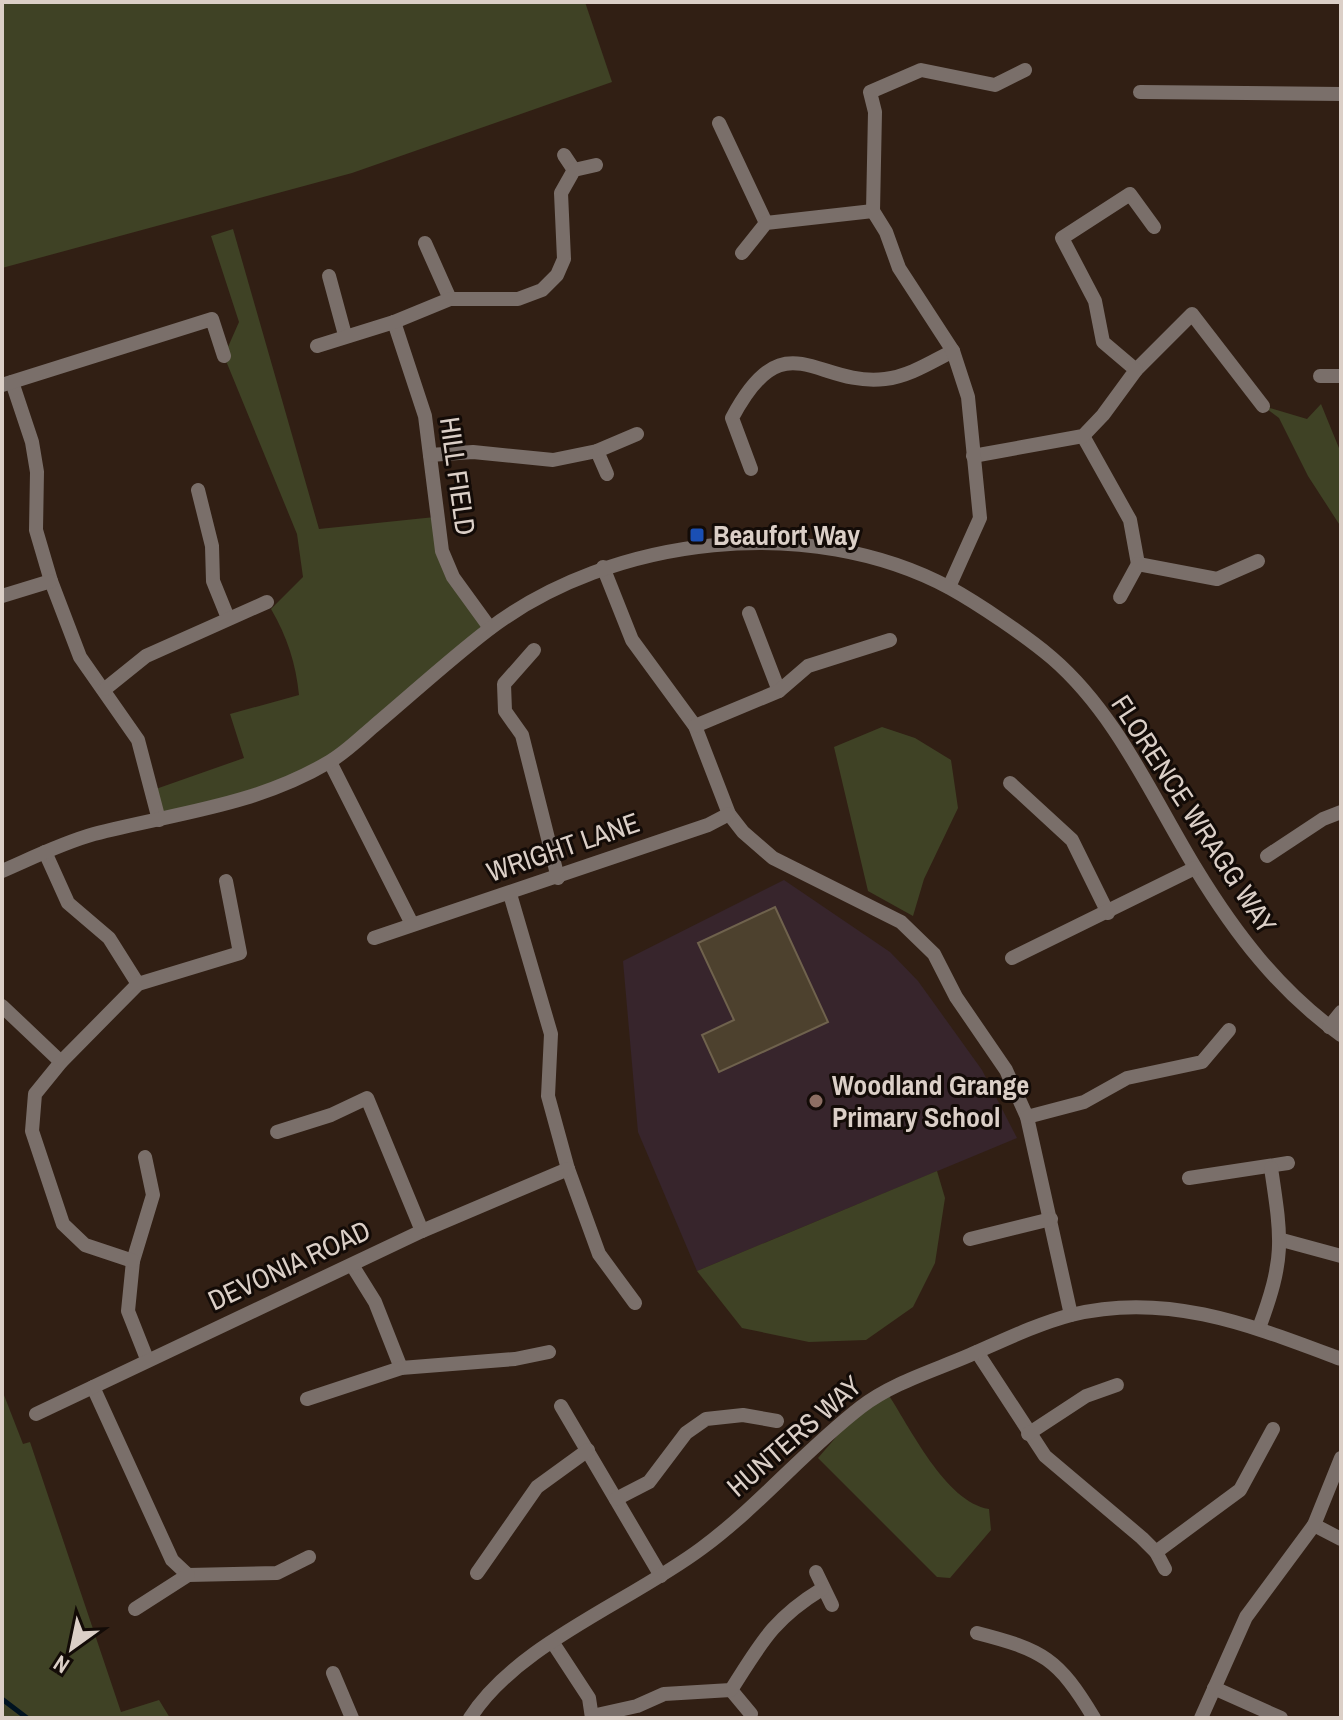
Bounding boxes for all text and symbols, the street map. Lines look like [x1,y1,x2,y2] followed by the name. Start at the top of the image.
[431,414,485,538] street label: HILL FIELD
[713,516,860,554] place label: Beaufort Way
[688,526,706,544] marker: Beaufort Way
[1103,688,1286,941] street label: FLORENCE WRAGG WAY
[482,803,644,891] street label: WRIGHT LANE
[832,1066,1029,1136] place label: Woodland Grange Primary School
[807,1092,825,1110] marker: Woodland Grange Primary School
[202,1211,376,1319] street label: DEVONIA ROAD
[718,1366,870,1505] street label: HUNTERS WAY
[32,1608,112,1688] north arrow
[47,1649,75,1681] text: N

